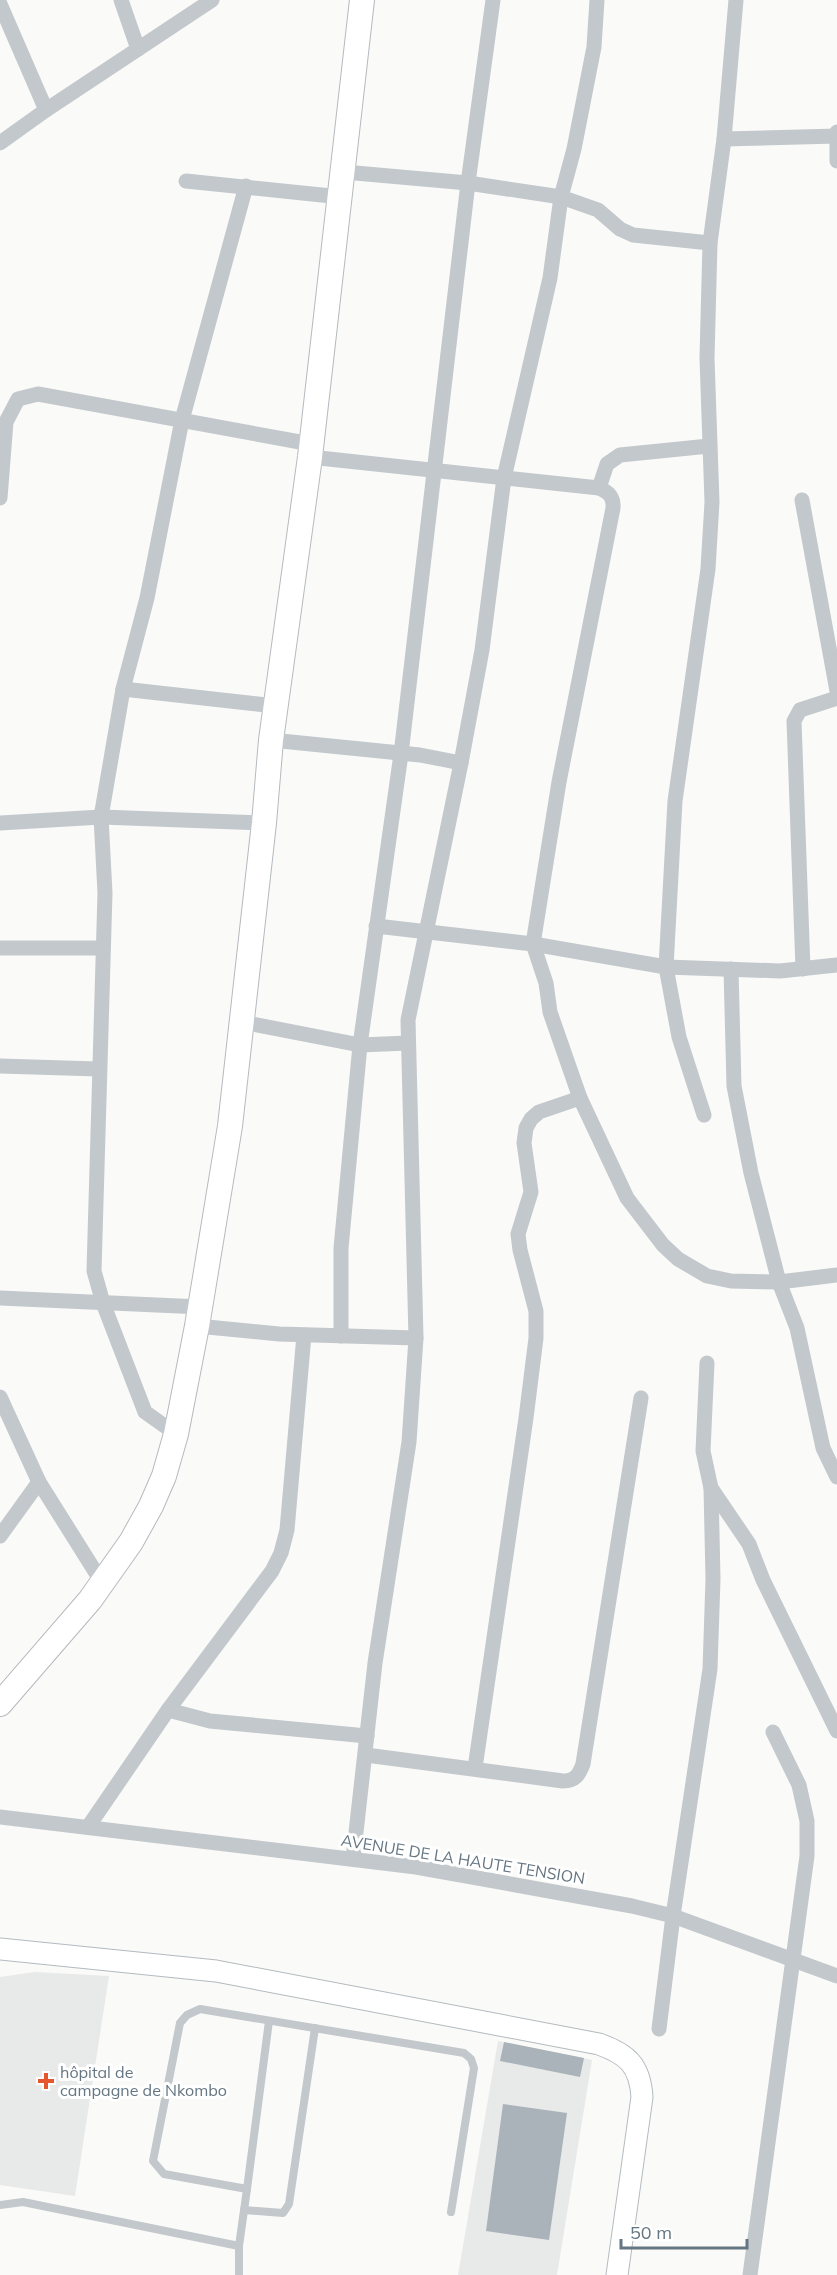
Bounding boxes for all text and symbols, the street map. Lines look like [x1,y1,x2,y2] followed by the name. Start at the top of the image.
[340,1830,586,1888] street label: AVENUE DE LA HAUTE TENSION
[60,2062,227,2100] place label: hôpital de campagne de Nkombo
[37,2072,55,2090] marker: hôpital de campagne de Nkombo
[621,2212,747,2250] scale bar
[630,2221,672,2244] text: 50 m

